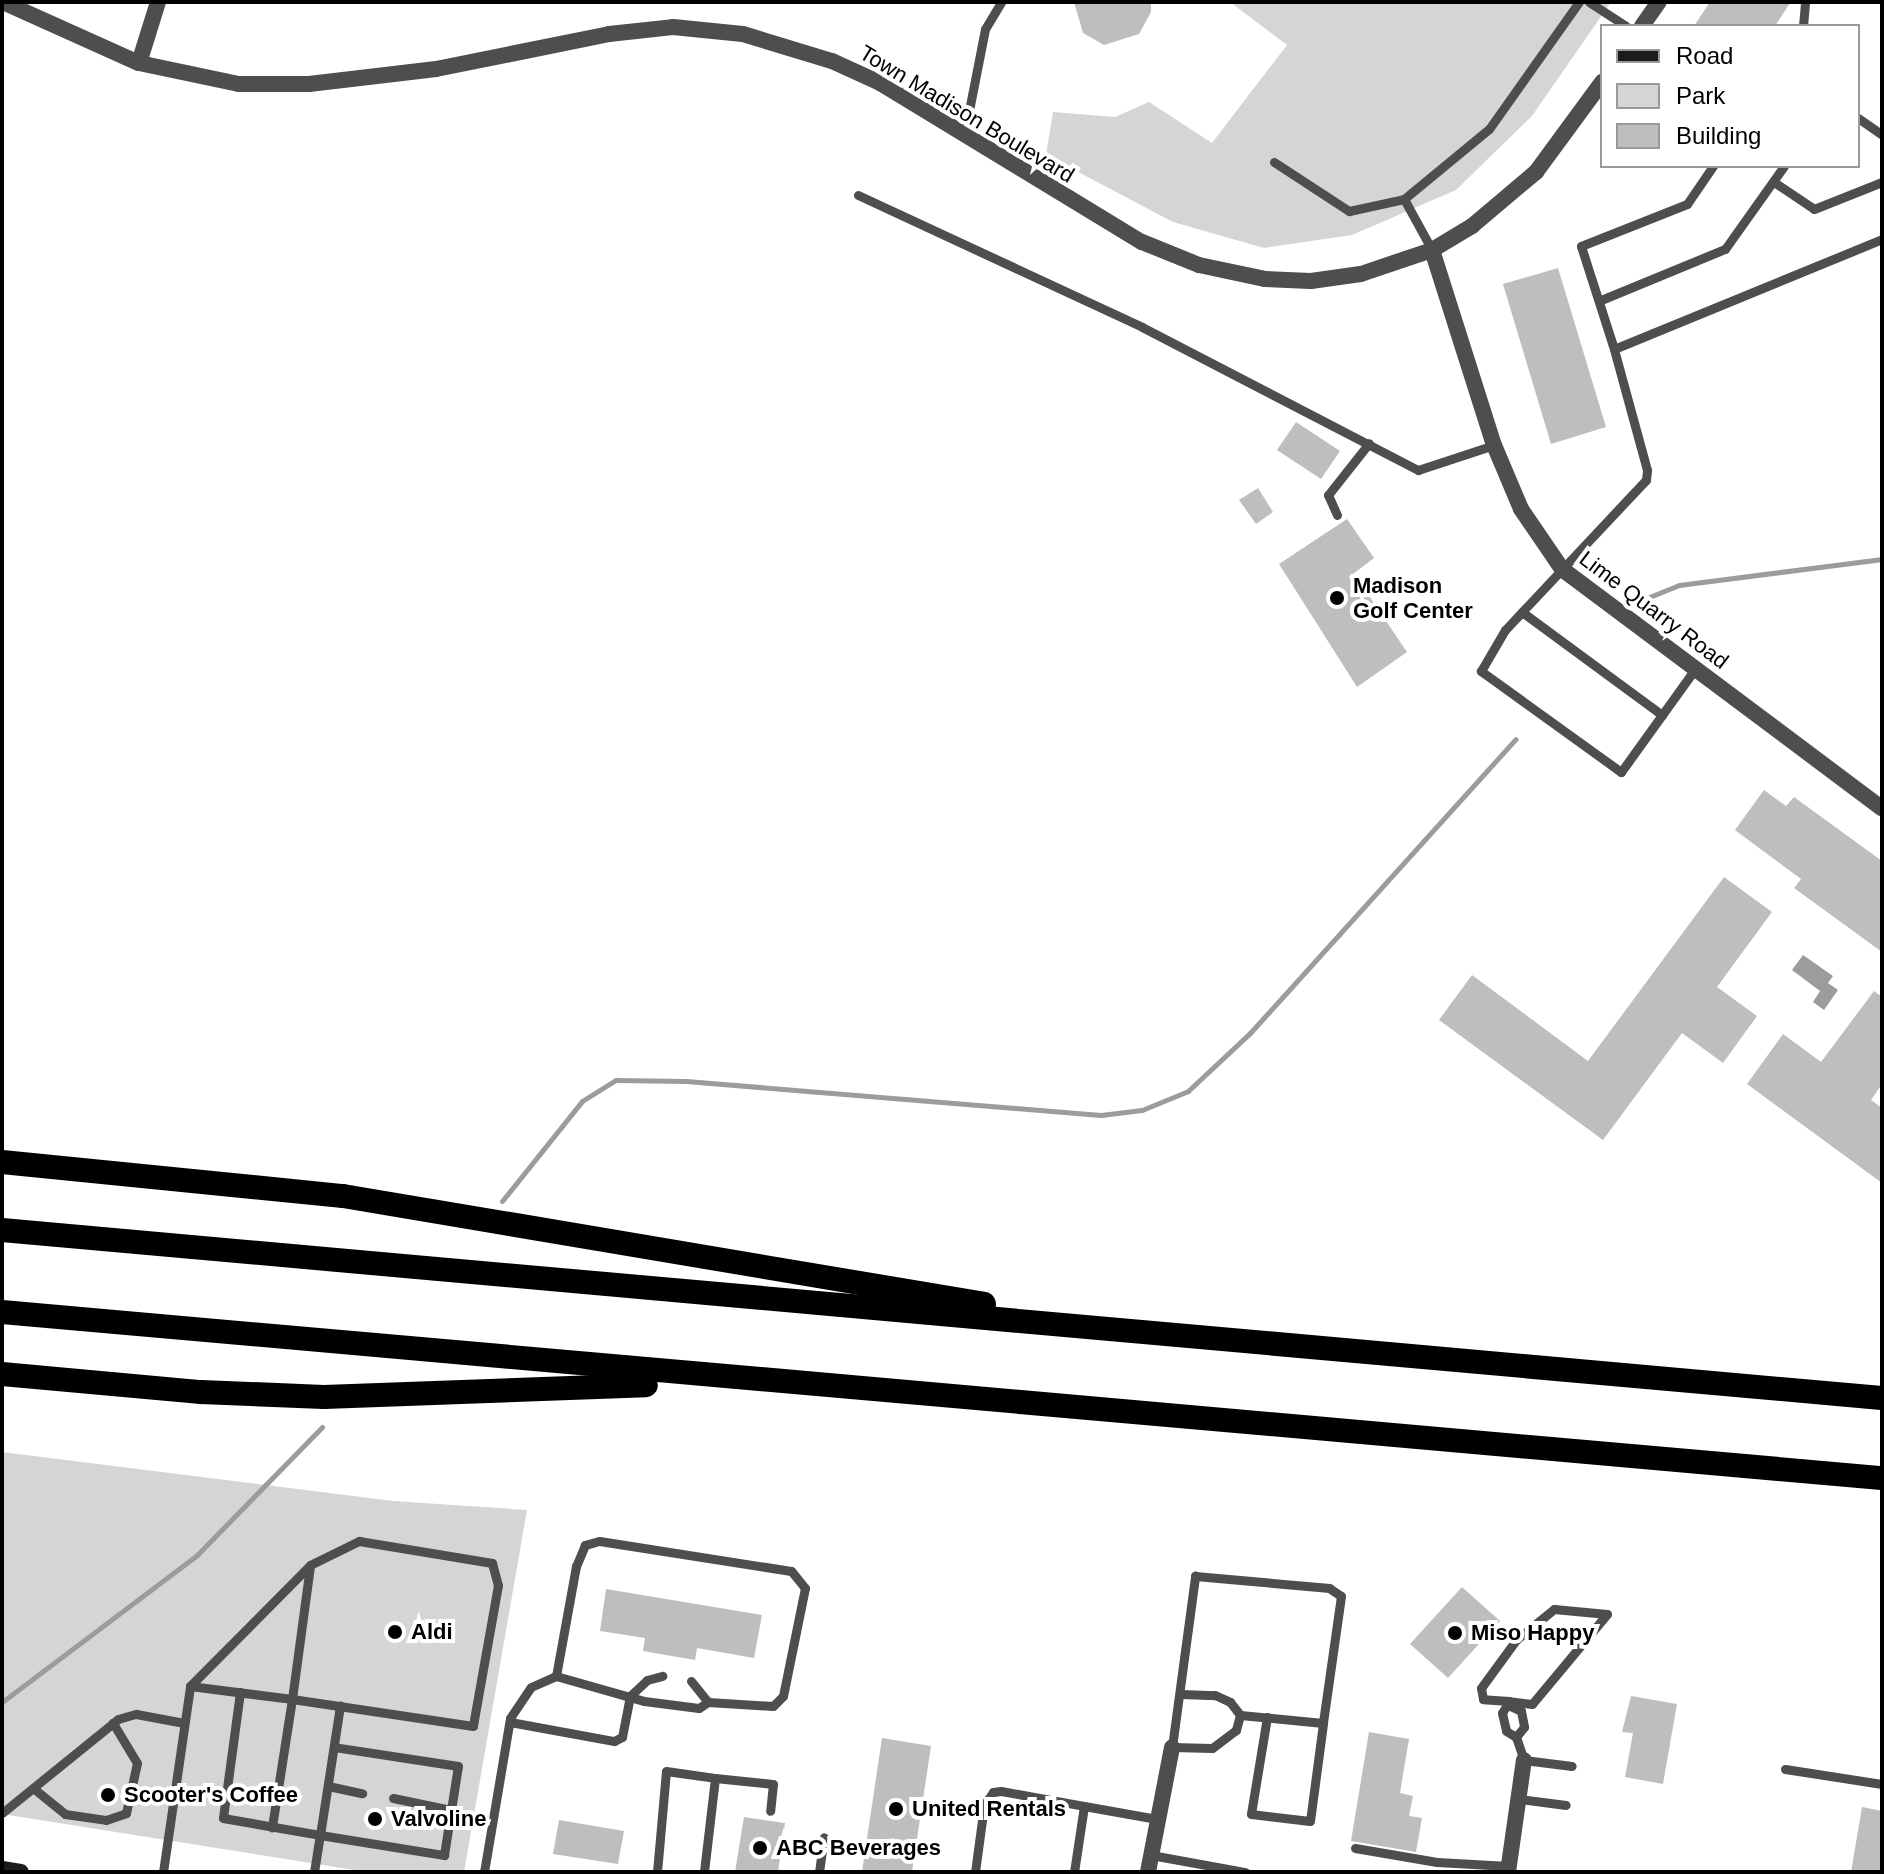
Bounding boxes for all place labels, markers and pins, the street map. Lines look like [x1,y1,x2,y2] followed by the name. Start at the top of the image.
[1353,572,1473,624] place label: Madison Golf Center
[1328,589,1346,607] marker: Madison Golf Center
[411,1619,453,1645] place label: Aldi
[1471,1620,1594,1646] place label: Miso Happy
[386,1623,404,1641] marker: Aldi
[1446,1624,1464,1642] marker: Miso Happy
[124,1782,298,1808] place label: Scooter's Coffee
[99,1786,117,1804] marker: Scooter's Coffee
[912,1796,1066,1822] place label: United Rentals
[887,1800,905,1818] marker: United Rentals
[391,1806,486,1832] place label: Valvoline
[366,1810,384,1828] marker: Valvoline
[776,1835,941,1861] place label: ABC Beverages
[751,1839,769,1857] marker: ABC Beverages

